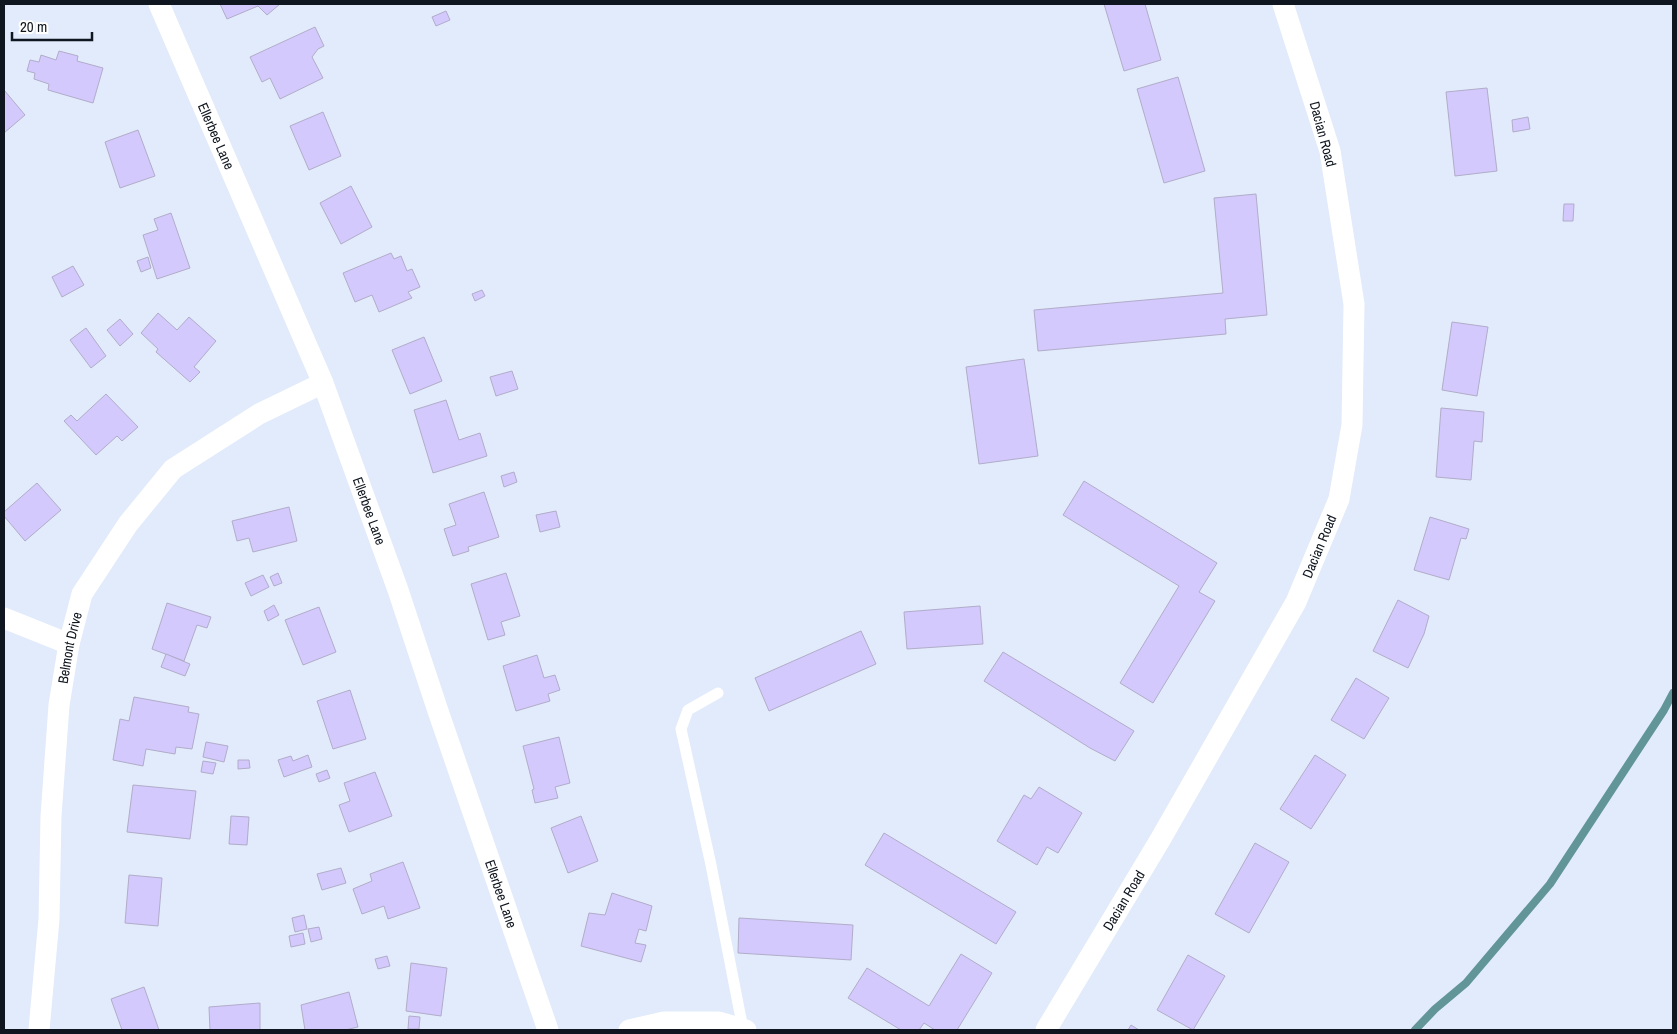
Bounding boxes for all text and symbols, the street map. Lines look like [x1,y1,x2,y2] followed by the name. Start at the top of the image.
[12,10,92,42] scale bar
[20,16,47,37] text: 20 m
[1306,99,1340,169] street label: Dacian Road
[194,100,239,172] street label: Ellerbee Lane
[349,474,390,547] street label: Ellerbee Lane
[1298,512,1340,581] street label: Dacian Road
[54,610,86,685] street label: Belmont Drive
[481,857,521,930] street label: Ellerbee Lane
[1099,867,1149,934] street label: Dacian Road

